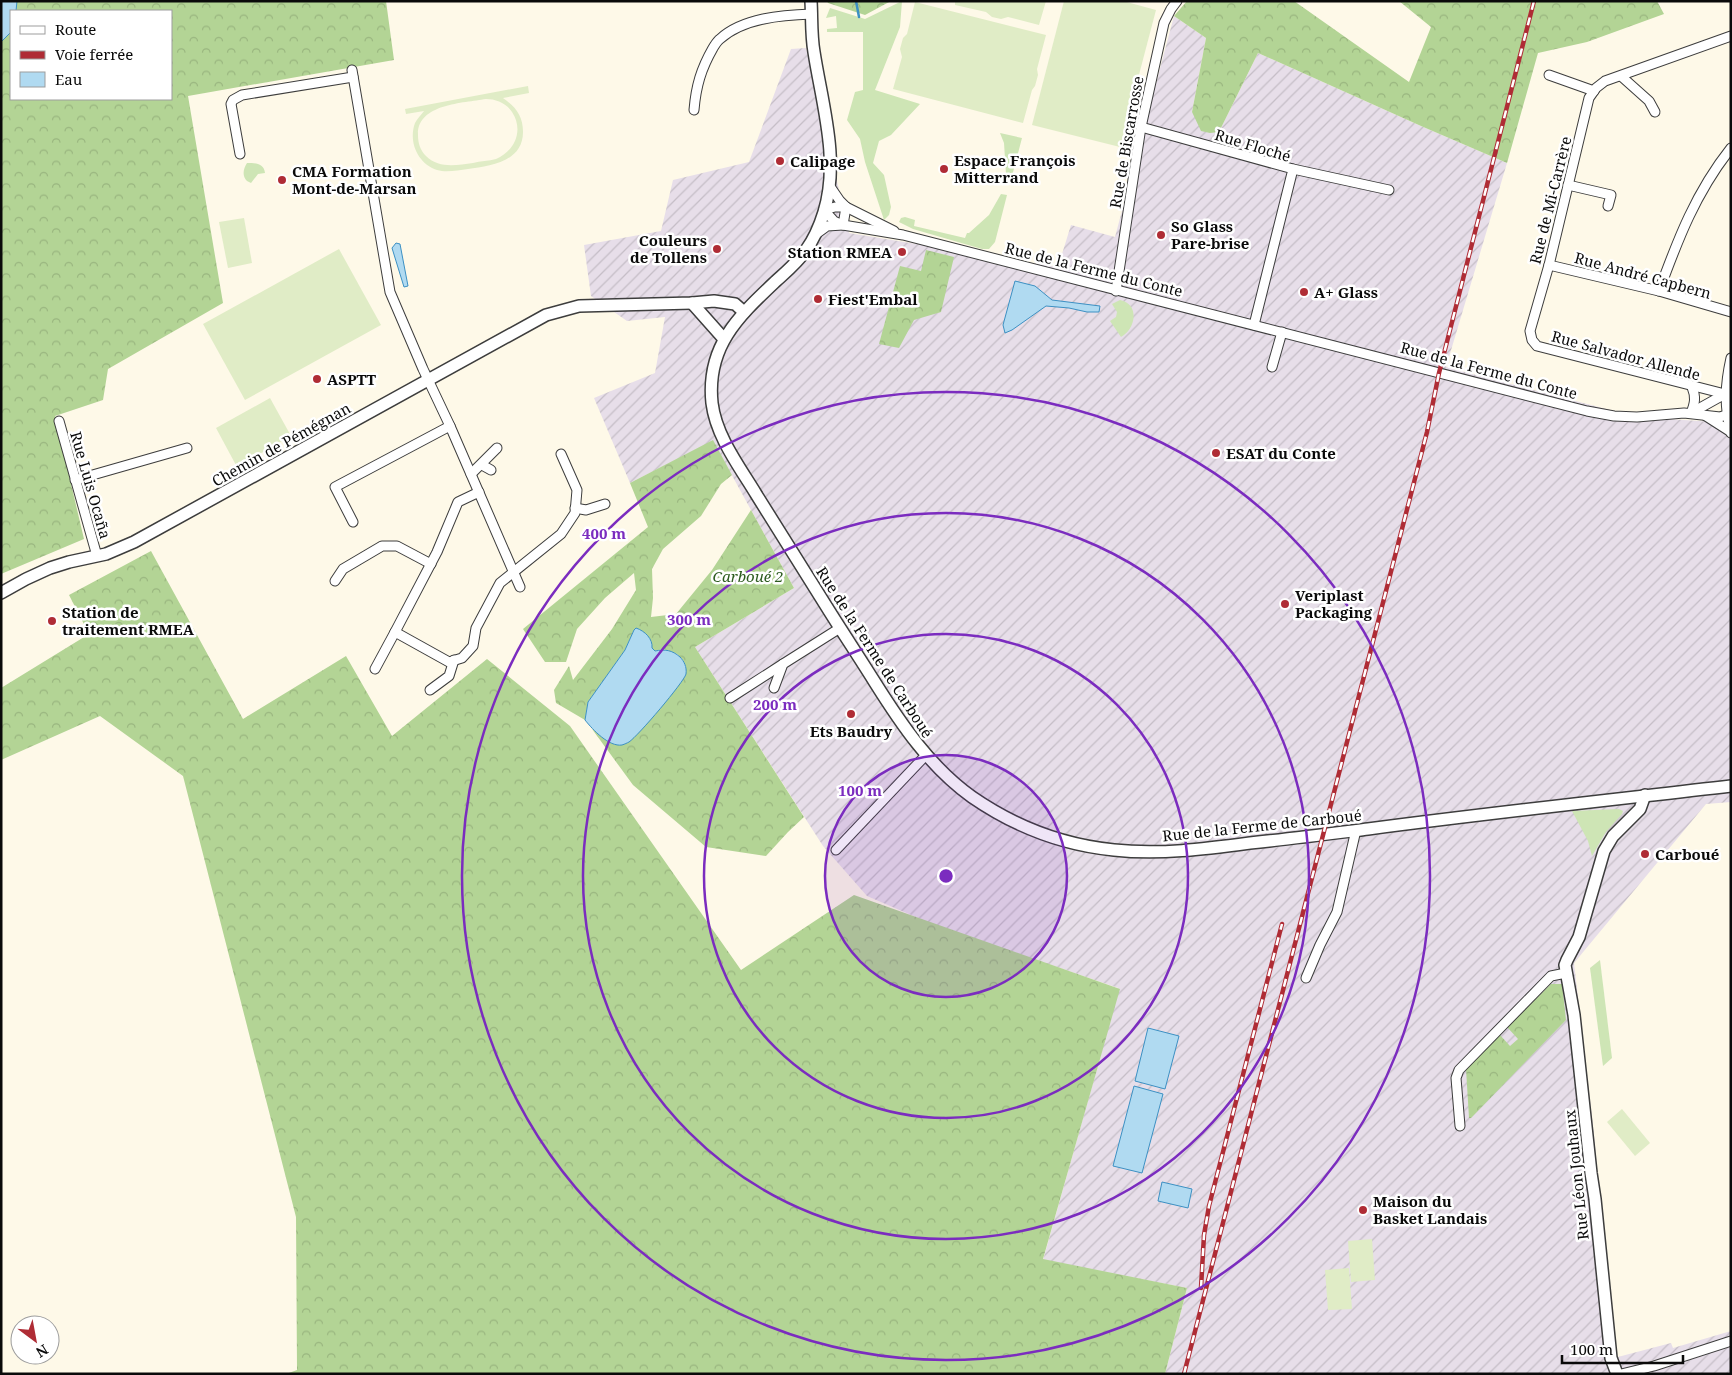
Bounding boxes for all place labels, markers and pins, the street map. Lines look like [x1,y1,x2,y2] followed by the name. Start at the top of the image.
[954,150,1076,187] place label: Espace François Mitterrand
[790,151,855,171] place label: Calipage
[774,155,786,167] marker: Calipage
[292,161,417,198] place label: CMA Formation Mont-de-Marsan
[938,163,950,175] marker: Espace François Mitterrand
[276,174,288,186] marker: CMA Formation Mont-de-Marsan
[1171,216,1249,253] place label: So Glass Pare-brise
[1155,229,1167,241] marker: So Glass Pare-brise
[630,230,707,267] place label: Couleurs de Tollens
[788,242,893,262] place label: Station RMEA
[711,243,723,255] marker: Couleurs de Tollens
[896,246,908,258] marker: Station RMEA
[1314,282,1378,302] place label: A+ Glass
[1298,286,1310,298] marker: A+ Glass
[828,289,918,309] place label: Fiest'Embal
[812,293,824,305] marker: Fiest'Embal
[327,369,376,389] place label: ASPTT
[311,373,323,385] marker: ASPTT
[1226,443,1336,463] place label: ESAT du Conte
[1210,447,1222,459] marker: ESAT du Conte
[1295,585,1373,622] place label: Veriplast Packaging
[1279,598,1291,610] marker: Veriplast Packaging
[62,602,195,639] place label: Station de traitement RMEA
[46,615,58,627] marker: Station de traitement RMEA
[845,708,857,720] marker: Ets Baudry
[810,721,892,741] place label: Ets Baudry
[1655,844,1719,864] place label: Carboué
[1639,848,1651,860] marker: Carboué
[937,867,955,885] centre of rings
[1373,1191,1487,1228] place label: Maison du Basket Landais
[1357,1204,1369,1216] marker: Maison du Basket Landais

